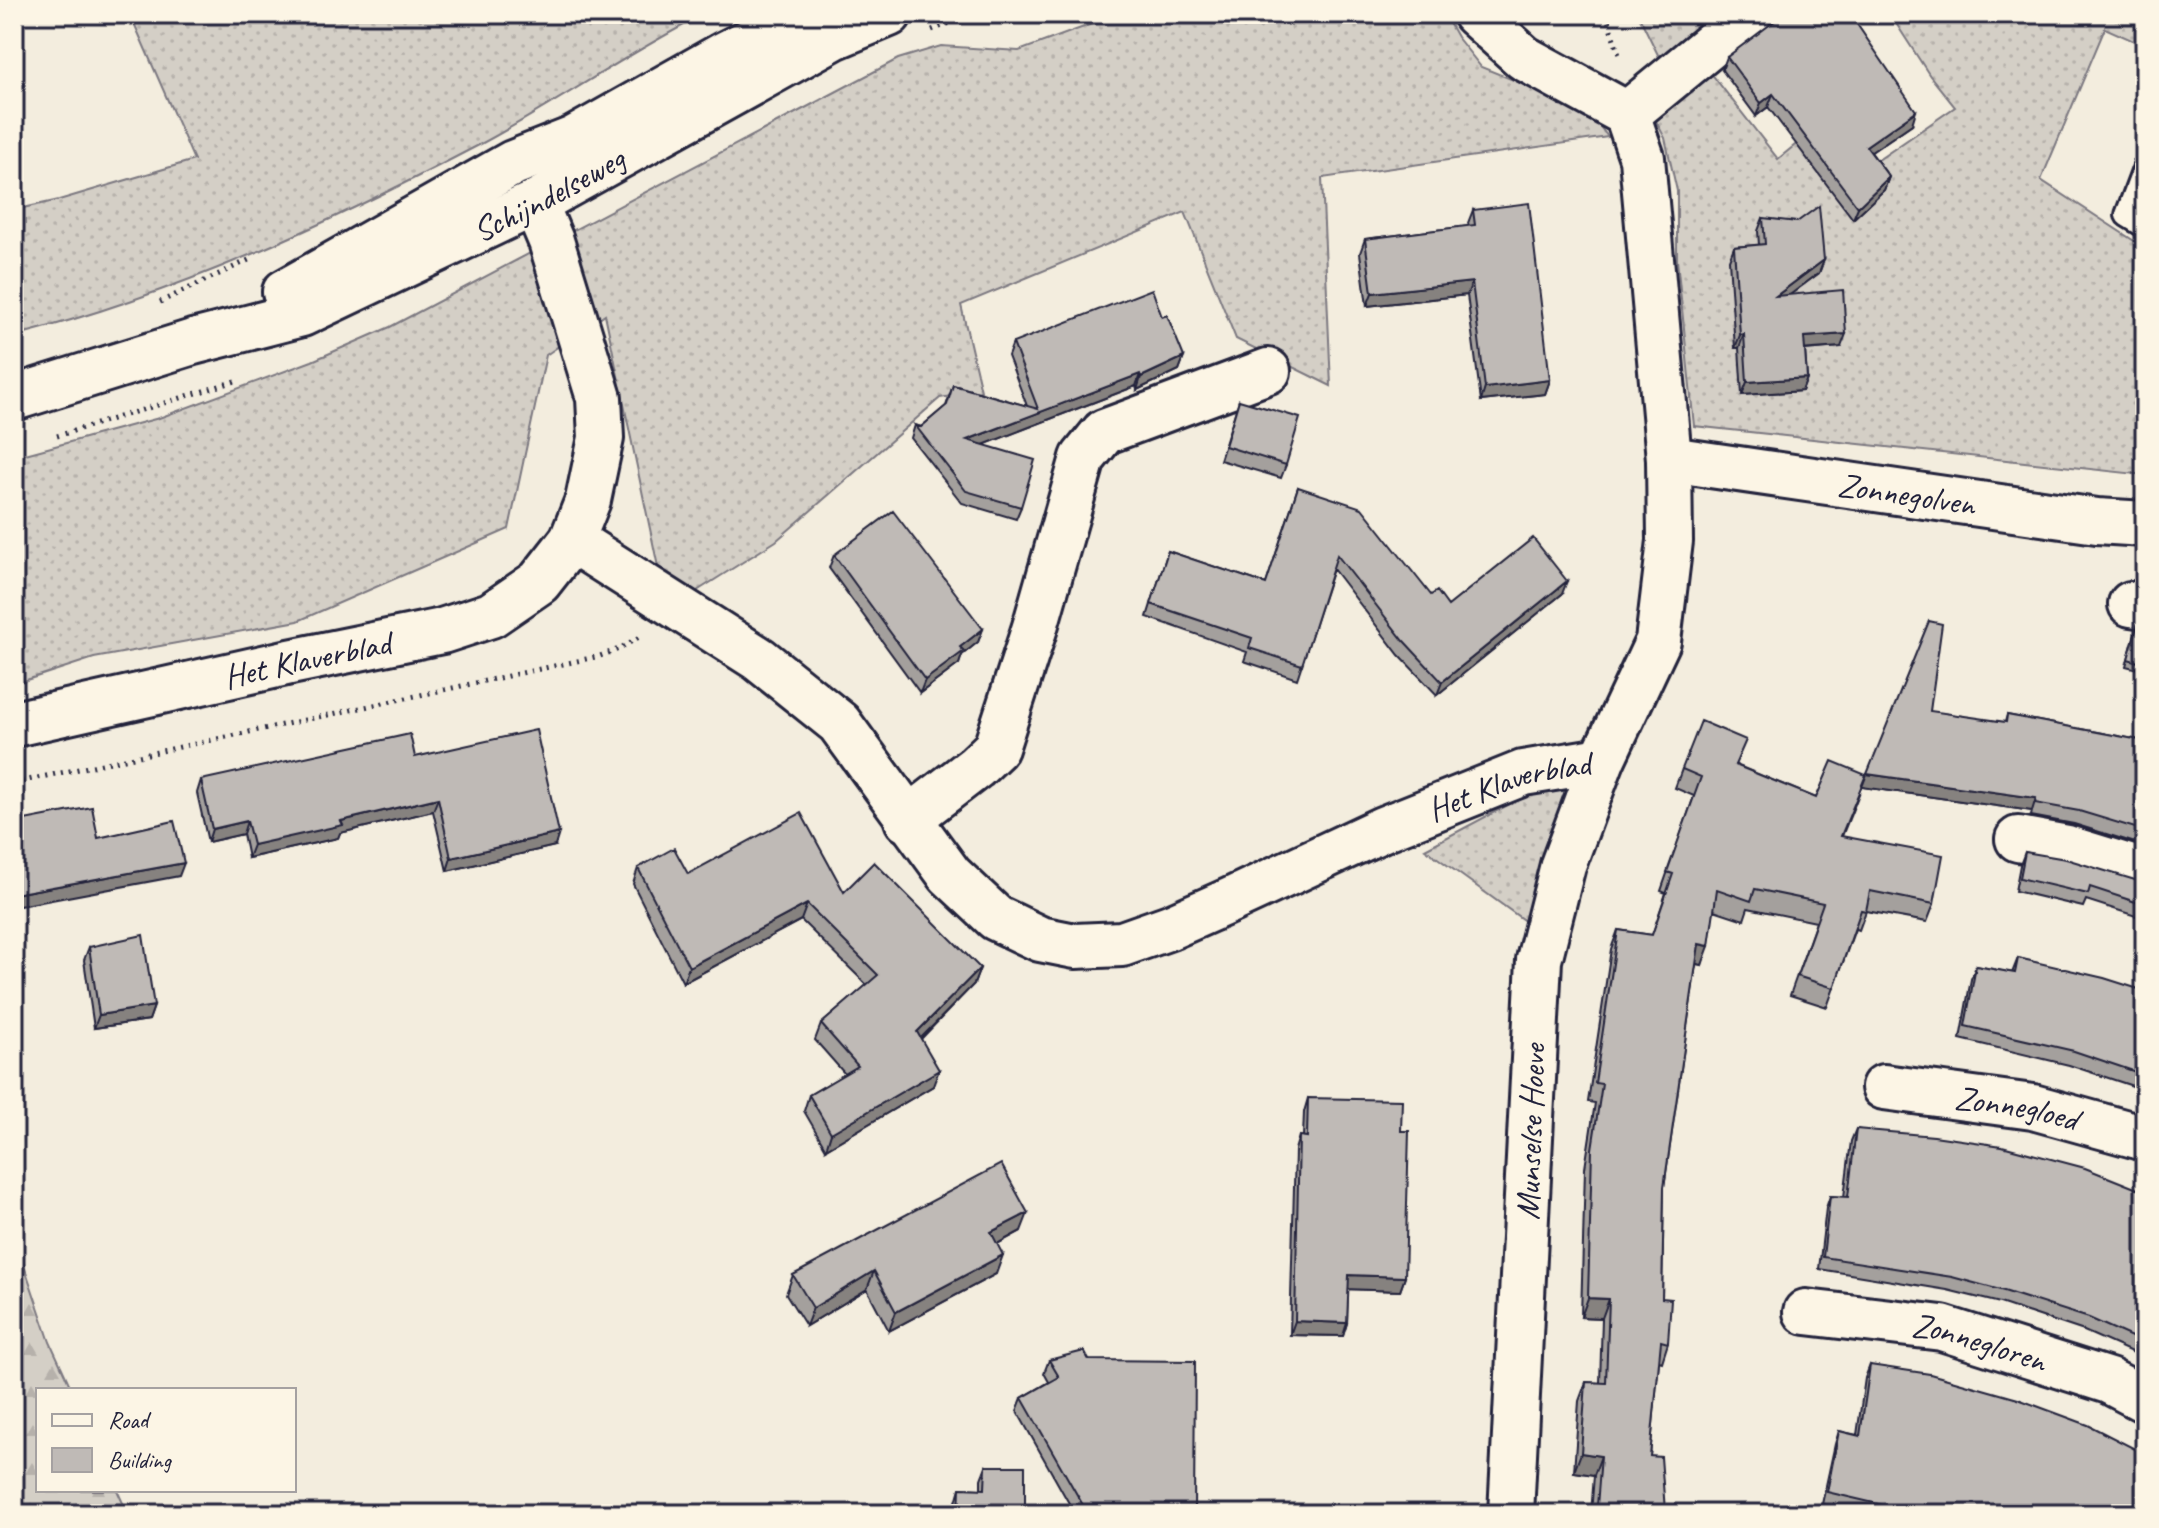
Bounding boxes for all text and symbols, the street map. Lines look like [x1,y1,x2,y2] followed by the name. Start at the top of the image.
[465,135,633,251] street label: Schijndelseweg
[1835,462,1980,525] street label: Zonnegolven
[219,620,399,698] street label: Het Klaverblad
[1421,740,1598,831] street label: Het Klaverblad
[1505,1041,1555,1221] street label: Munselse Hoeve
[1952,1075,2089,1141] street label: Zonnegloed
[1909,1303,2054,1382] street label: Zonnegloren
[36,1388,296,1492] legend
[108,1405,152,1435] text: Road
[108,1445,173,1475] text: Building

